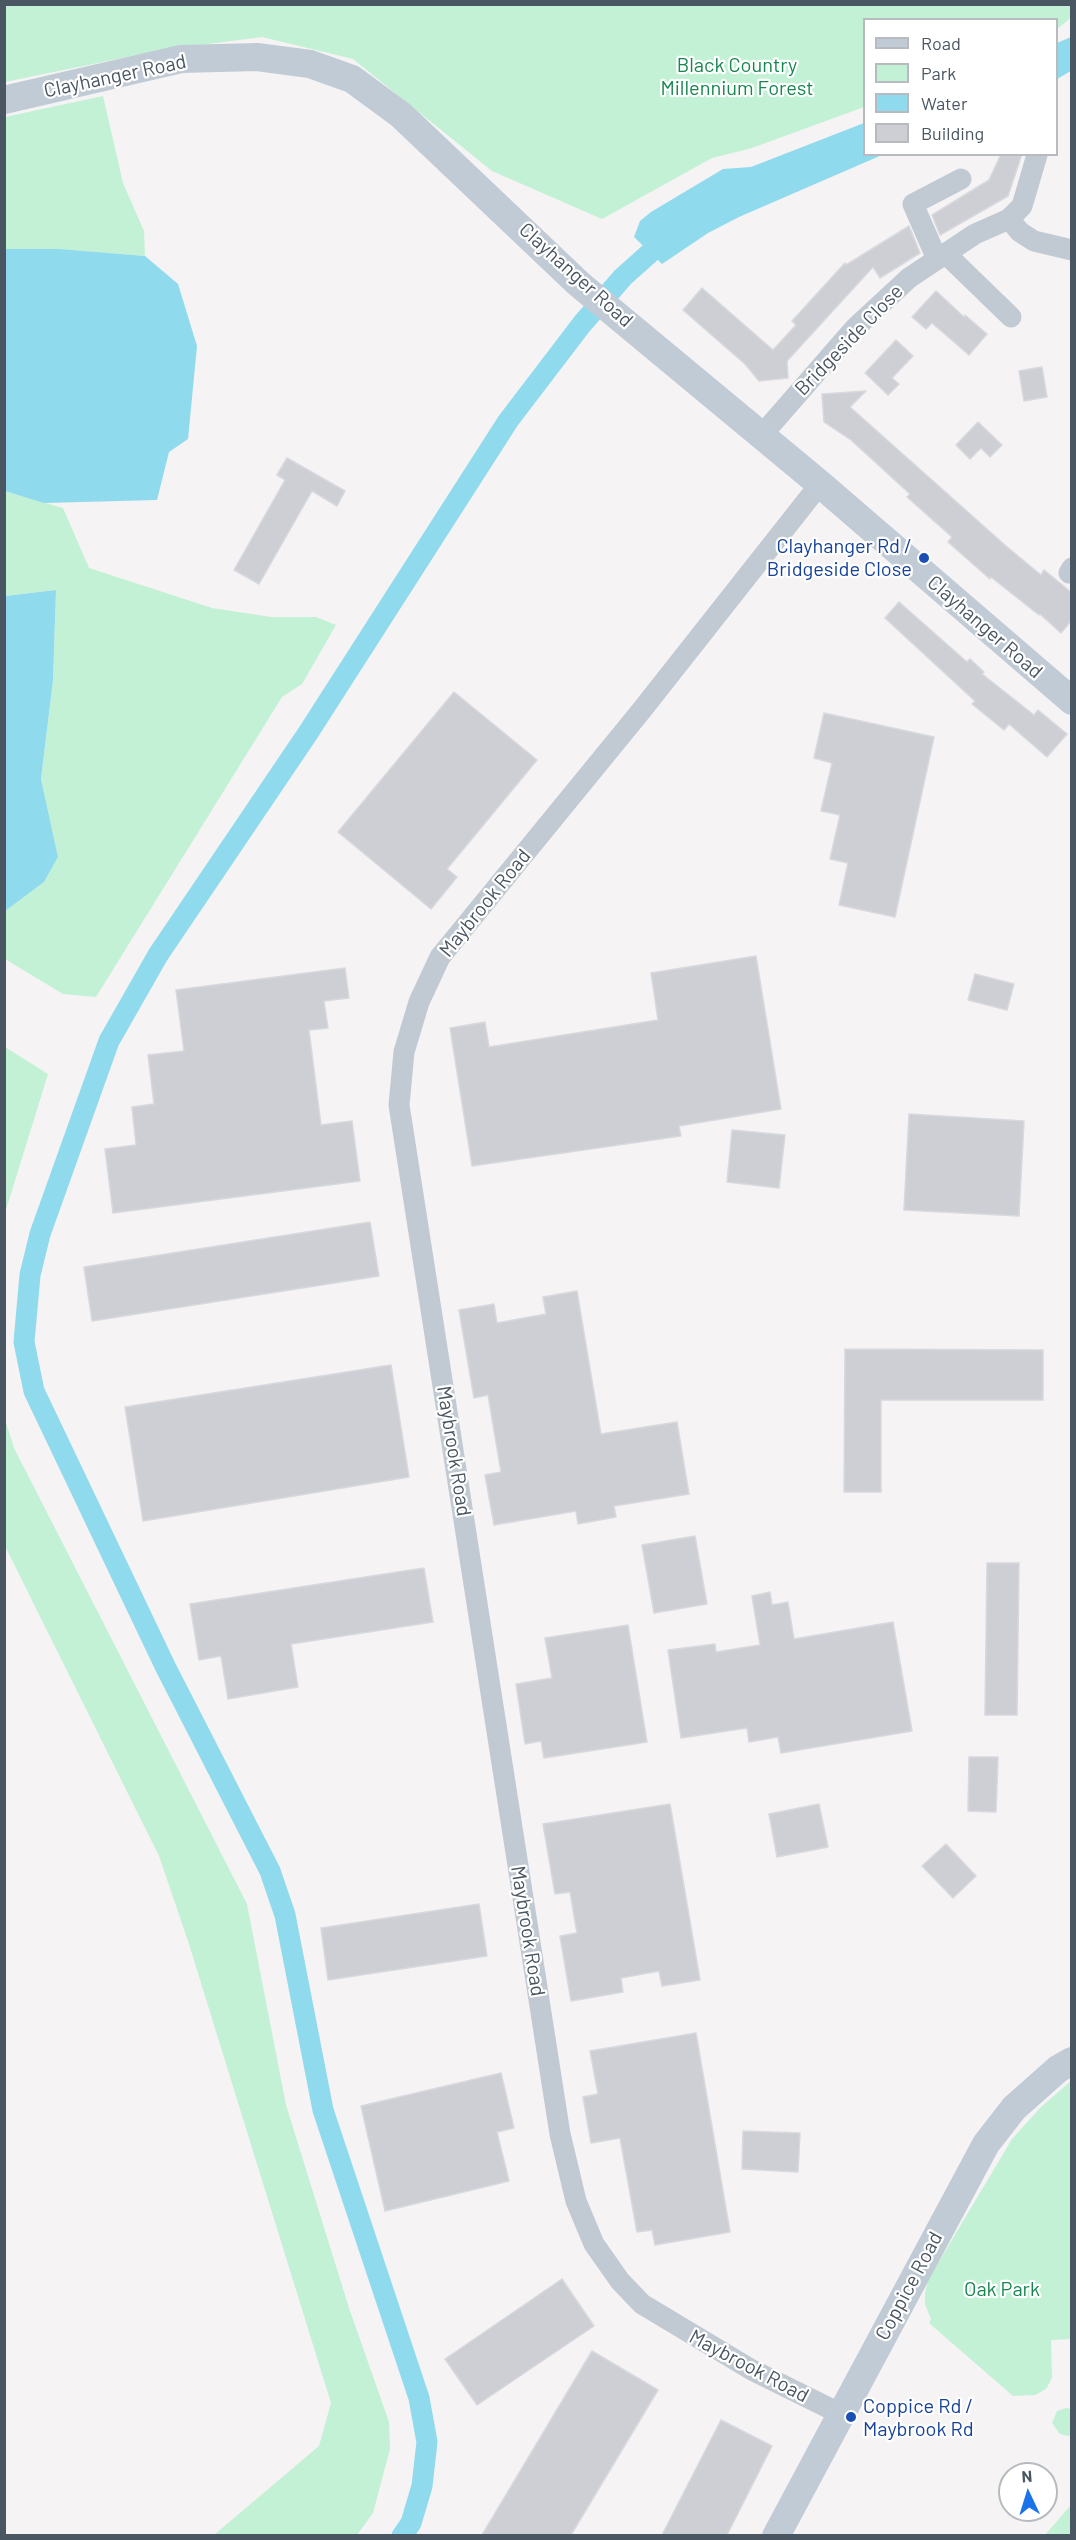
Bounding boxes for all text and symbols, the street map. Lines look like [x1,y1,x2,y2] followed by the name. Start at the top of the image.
[863,18,1058,156] legend
[921,32,961,54] text: Road
[42,49,188,103] street label: Clayhanger Road
[660,53,814,100] park label: Black Country Millennium Forest
[921,62,956,84] text: Park
[921,92,968,114] text: Water
[921,122,984,144] text: Building
[514,218,638,332] street label: Clayhanger Road
[790,279,908,401] street label: Bridgeside Close
[767,534,912,581] place label: Clayhanger Rd / Bridgeside Close
[917,551,931,565] marker: Clayhanger Rd / Bridgeside Close
[923,570,1047,684] street label: Clayhanger Road
[434,844,536,962] street label: Maybrook Road
[432,1384,476,1518] street label: Maybrook Road
[506,1864,550,1998] street label: Maybrook Road
[870,2228,948,2344] street label: Coppice Road
[964,2277,1040,2301] park label: Oak Park
[685,2324,813,2408] street label: Maybrook Road
[863,2394,974,2441] place label: Coppice Rd / Maybrook Rd
[844,2410,858,2424] marker: Coppice Rd / Maybrook Rd
[998,2462,1058,2522] north arrow
[1021,2466,1033,2485] text: N

